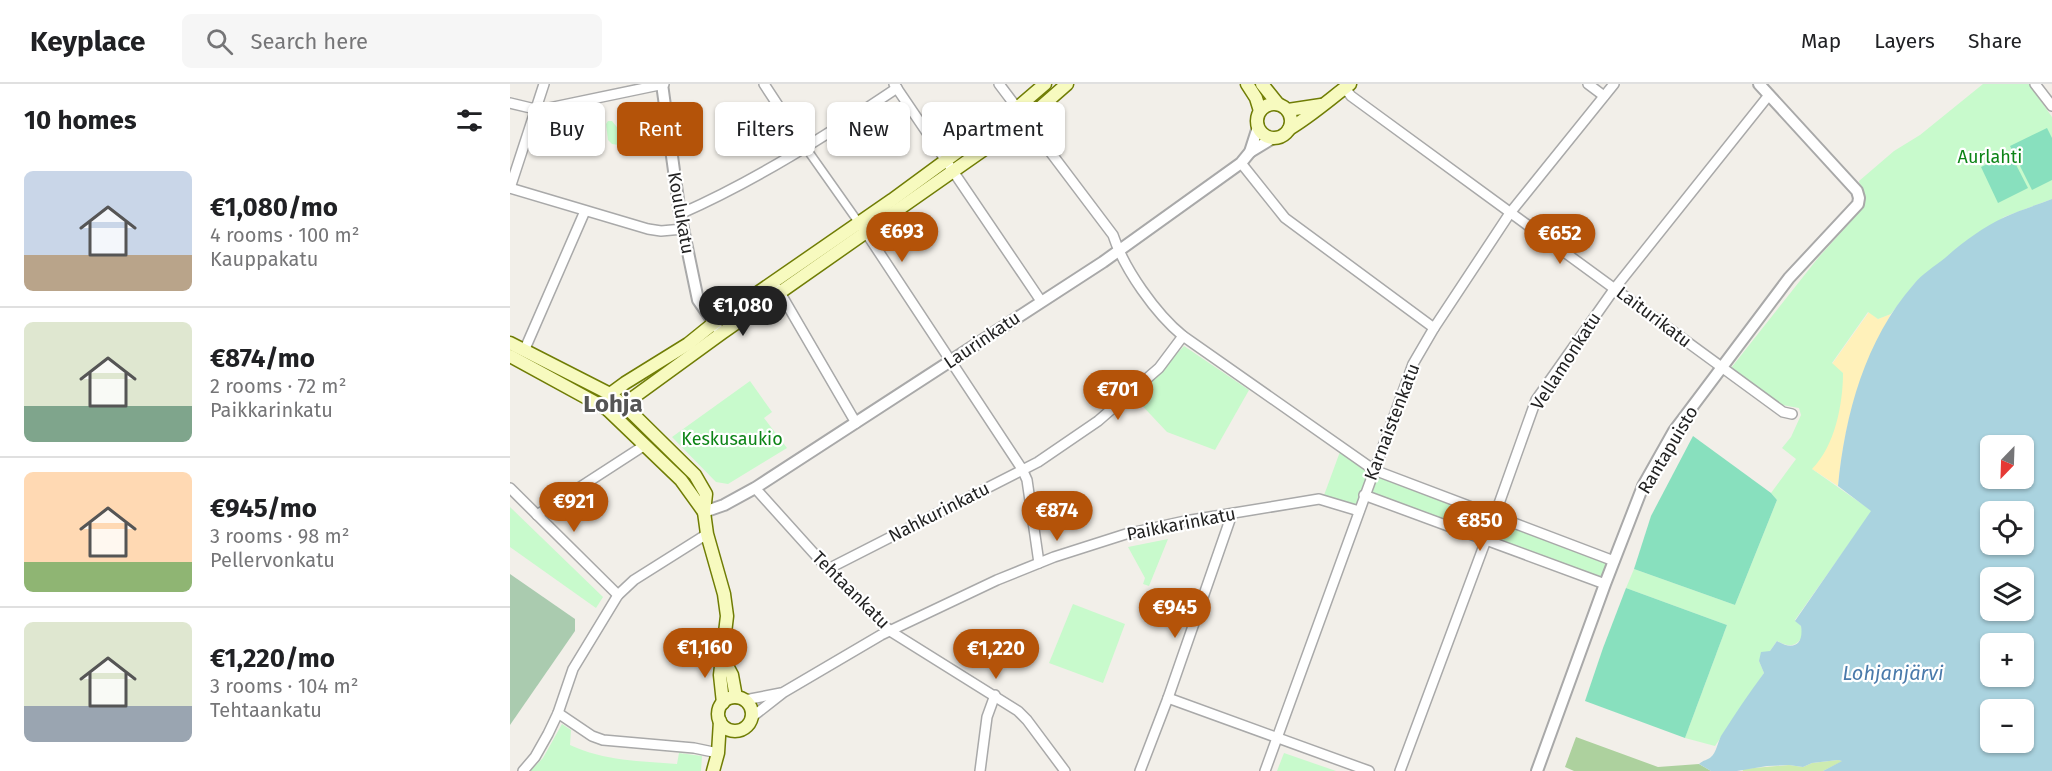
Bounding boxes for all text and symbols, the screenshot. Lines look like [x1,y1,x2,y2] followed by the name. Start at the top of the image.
[182,14,602,68] search box
[30,25,146,58] text: Keyplace
[203,25,236,58] icon: search
[251,28,368,55] text: Search here
[1801,28,1841,54] text: Map
[1874,28,1935,54] text: Layers
[1968,28,2022,54] text: Share
[528,102,605,156] chip: Buy
[617,102,703,156] chip: Rent
[715,102,815,156] chip: Filters
[827,102,910,156] chip: New
[922,102,1065,156] chip: Apartment
[453,104,486,137] icon: filters
[24,105,137,136] text: 10 homes
[1958,146,2022,168] park label: Aurlahti
[663,170,699,256] street label: Koulukatu
[210,192,338,223] text: €1,080/mo
[72,195,144,267] icon: home
[866,212,938,263] pin: €693
[1524,214,1596,265] pin: €652
[880,219,924,243] text: €693
[1538,221,1582,245] text: €652
[210,223,360,247] text: 4 rooms · 100 m²
[210,247,318,271] text: Kauppakatu
[1612,282,1696,352] street label: Laiturikatu
[694,286,792,337] pin: €1,080
[713,293,773,317] text: €1,080
[940,306,1024,374] street label: Laurinkatu
[1526,308,1606,414] street label: Vellamonkatu
[210,343,315,374] text: €874/mo
[72,346,144,418] icon: home
[1360,360,1424,484] street label: Karnaistenkatu
[1082,370,1154,421] pin: €701
[210,374,346,398] text: 2 rooms · 72 m²
[1097,377,1139,401] text: €701
[583,390,643,418] district label: Lohja
[210,398,333,422] text: Paikkarinkatu
[1633,402,1703,498] street label: Rantapuisto
[681,428,783,450] park label: Keskusaukio
[1980,435,2034,489] north arrow
[1980,435,2034,753] map controls
[885,477,993,547] street label: Nahkurinkatu
[538,482,610,533] pin: €921
[553,489,595,513] text: €921
[1021,491,1093,542] pin: €874
[210,493,317,524] text: €945/mo
[72,496,144,568] icon: home
[1036,498,1078,522] text: €874
[1444,501,1516,552] pin: €850
[1980,501,2034,555] button: locate
[1125,503,1237,545] street label: Paikkarinkatu
[1457,508,1503,532] text: €850
[210,524,350,548] text: 3 rooms · 98 m²
[808,547,894,633] street label: Tehtaankatu
[210,548,335,572] text: Pellervonkatu
[1980,567,2034,621] button: layers
[1139,588,1211,639] pin: €945
[1153,595,1197,619] text: €945
[656,628,754,679] pin: €1,160
[947,629,1045,680] pin: €1,220
[1980,633,2034,687] button: +
[677,635,733,659] text: €1,160
[967,636,1025,660] text: €1,220
[210,643,335,674] text: €1,220/mo
[72,646,144,718] icon: home
[1843,661,1944,685] water label: Lohjanjärvi
[210,674,358,698] text: 3 rooms · 104 m²
[210,698,322,722] text: Tehtaankatu
[1980,699,2034,753] button: −

